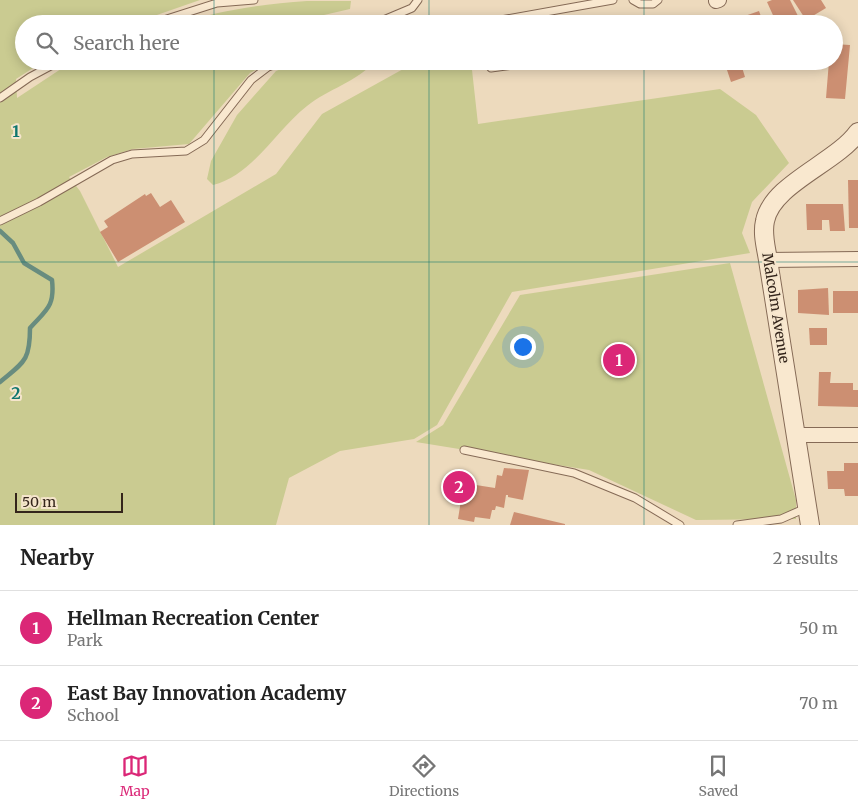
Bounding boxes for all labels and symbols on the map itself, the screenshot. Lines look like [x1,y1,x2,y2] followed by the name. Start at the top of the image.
[12,121,20,141] text: 1
[758,252,794,364] street label: Malcolm Avenue
[510,334,536,360] your location
[603,341,635,379] pin: 1
[11,383,21,403] text: 2
[443,468,475,506] pin: 2
[15,490,122,513] scale bar

